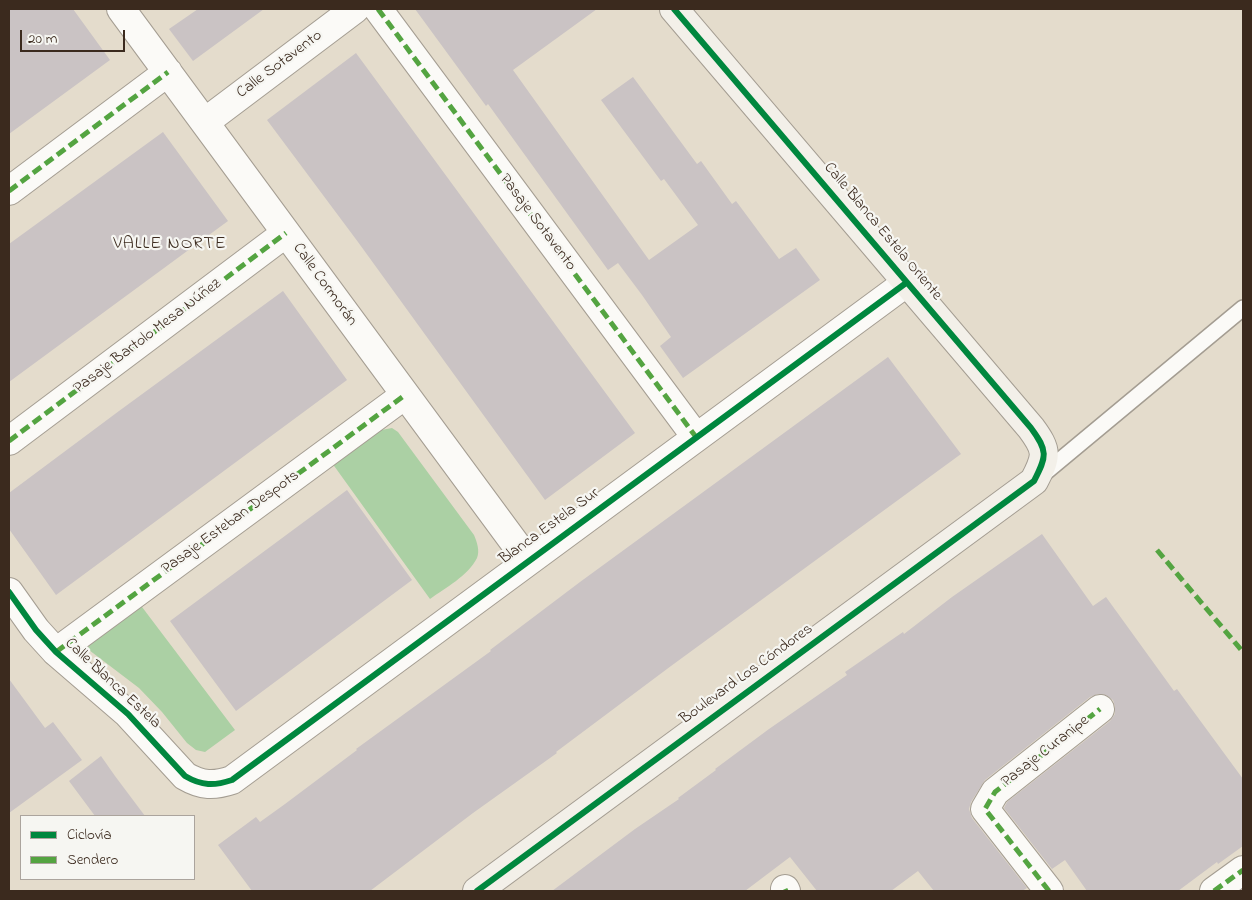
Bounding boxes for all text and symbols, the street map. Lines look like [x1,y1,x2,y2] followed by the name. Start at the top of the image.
[22,20,128,52] scale bar
[233,27,327,103] street label: Calle Sotavento
[28,28,57,50] text: 20 m
[819,159,945,305] street label: Calle Blanca Estela Oriente
[494,171,580,275] street label: Pasaje Sotavento
[112,234,228,256] district label: VALLE NORTE
[288,240,360,330] street label: Calle Cormorán
[70,275,226,399] street label: Pasaje Bartolo Mesa Núñez
[159,467,303,579] street label: Pasaje Esteban Despots
[496,484,604,570] street label: Blanca Estela Sur
[677,620,817,730] street label: Boulevard Los Cóndores
[60,635,164,733] street label: Calle Blanca Estela
[998,712,1094,792] street label: Pasaje Curanipe
[20,815,195,880] legend
[67,824,112,846] text: Ciclovía
[67,849,118,871] text: Sendero

